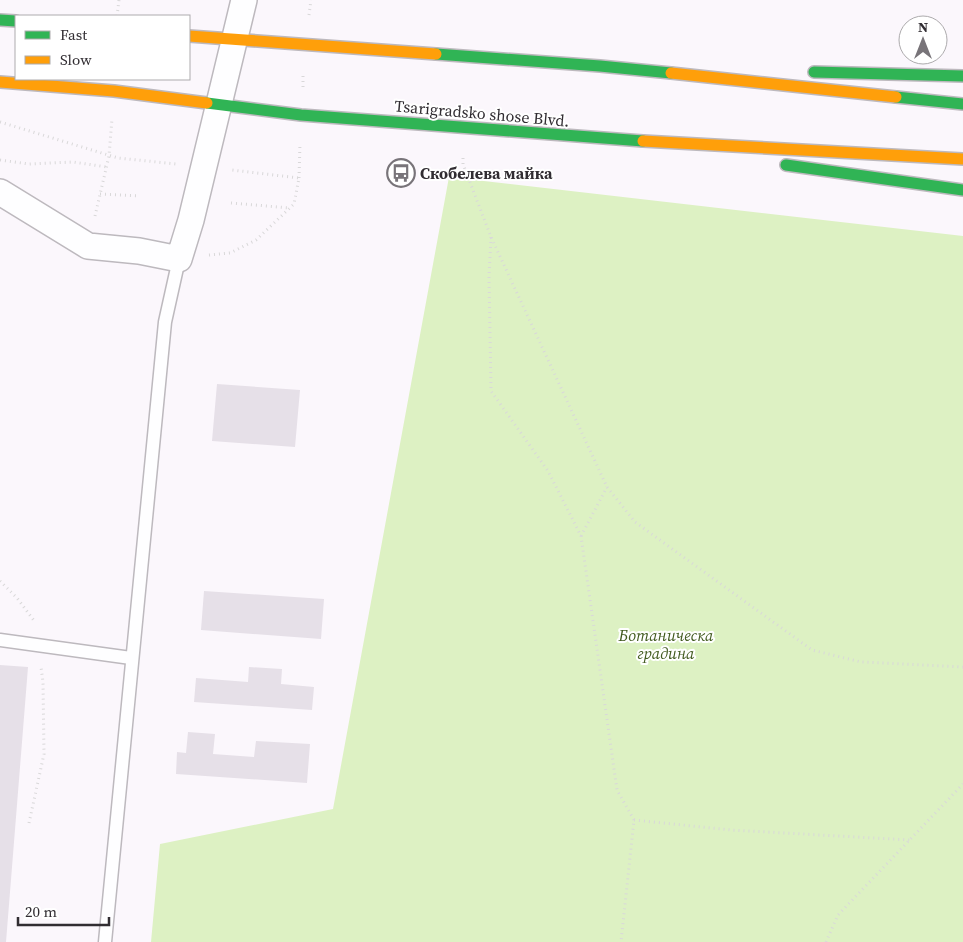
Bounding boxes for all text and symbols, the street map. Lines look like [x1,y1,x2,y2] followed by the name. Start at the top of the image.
[15,15,190,80] legend
[898,15,948,65] north arrow
[918,17,928,37] text: N
[60,24,87,45] text: Fast
[60,49,92,70] text: Slow
[394,94,570,132] street label: Tsarigradsko shose Blvd.
[386,158,416,188] bus stop icon: Скобелева майка
[420,162,553,184] place label: Скобелева майка
[618,624,714,664] park label: Ботаническа градина
[18,894,109,926] scale bar
[25,901,57,922] text: 20 m

